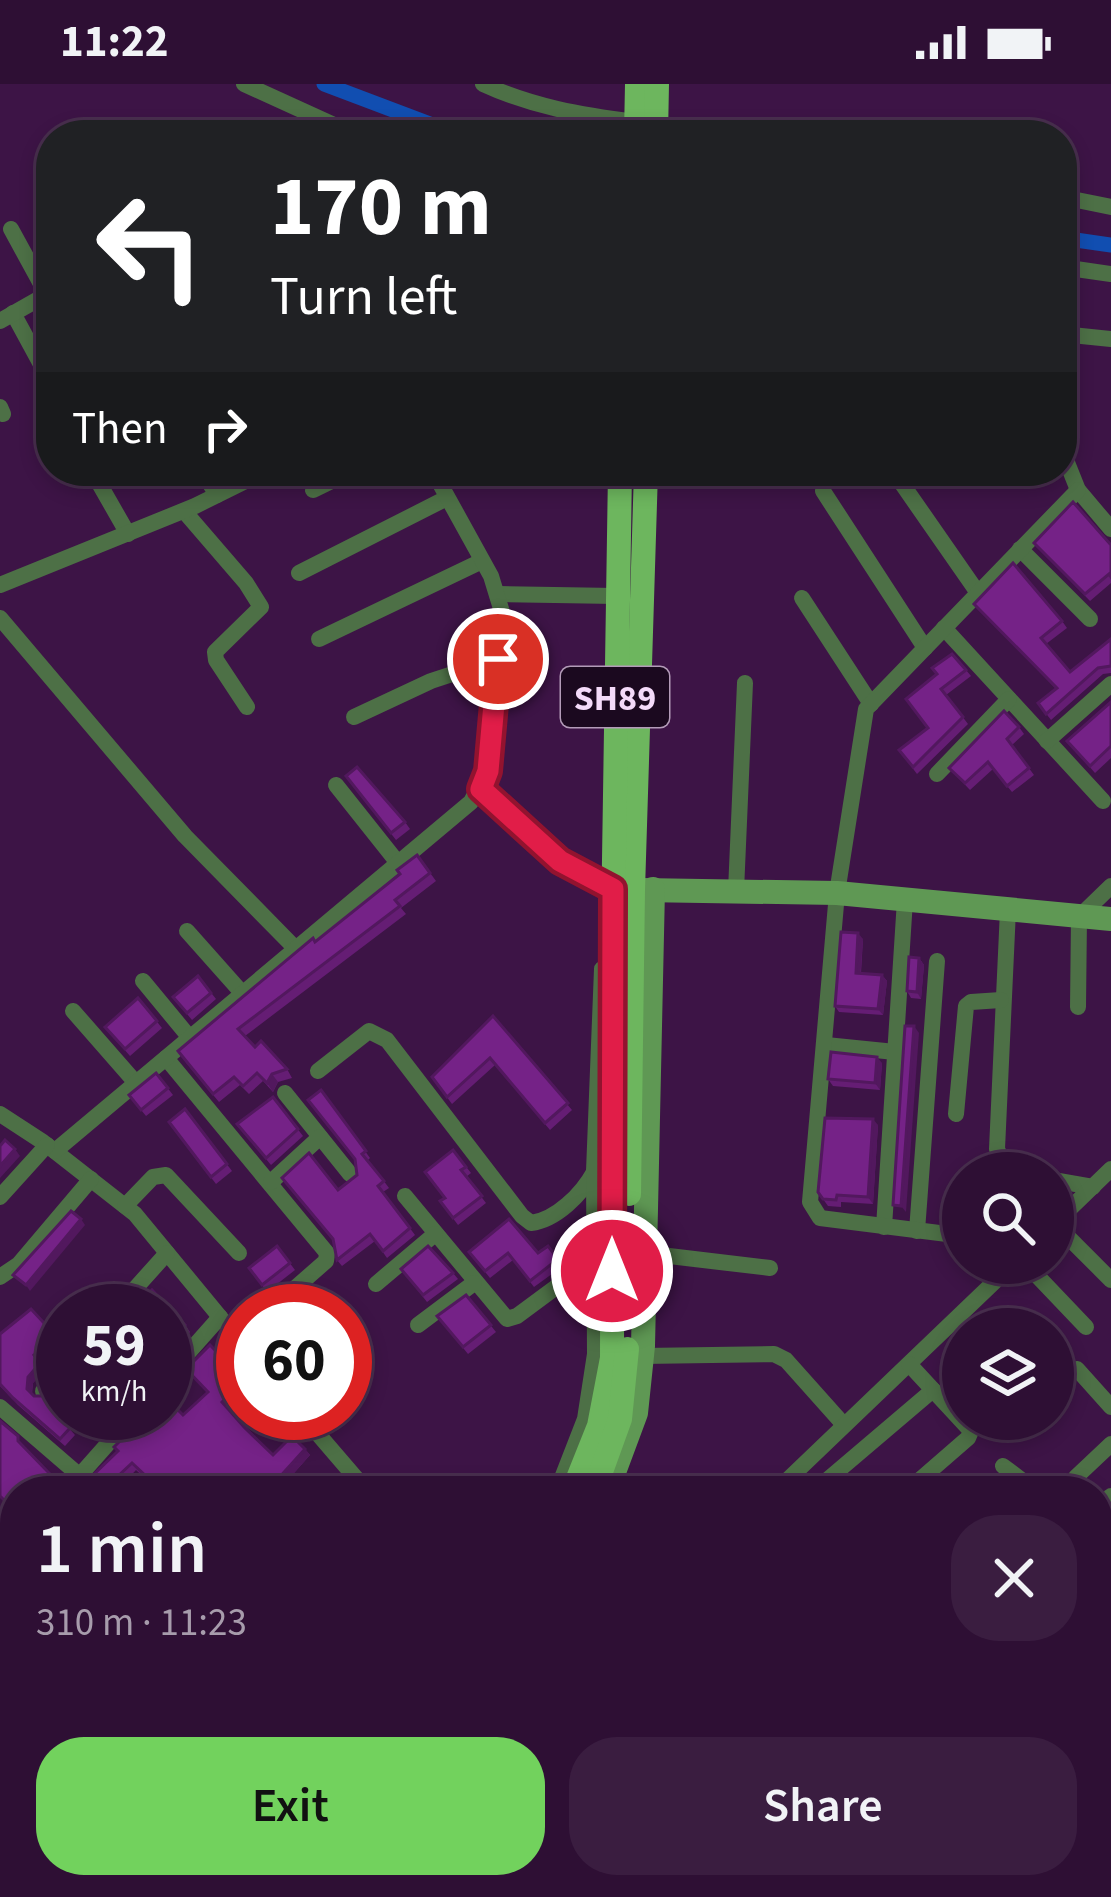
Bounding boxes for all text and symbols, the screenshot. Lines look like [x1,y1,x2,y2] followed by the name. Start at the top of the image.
[60,10,169,74] text: 11:22
[270,148,492,268] text: 170 m
[72,168,228,324] icon: left
[270,259,457,336] text: Turn left
[192,396,258,462] icon: right
[72,397,168,461] text: Then
[447,608,549,710] pin
[465,626,531,692] icon: arrive
[561,667,669,727] road number: SH89
[942,1152,1074,1440] map controls
[942,1152,1074,1284] button: search
[549,1208,675,1334] position arrow
[216,1284,372,1440] speed limit sign: 60
[82,1304,146,1389] text: 59
[942,1308,1074,1440] button: layers
[81,1370,147,1413] text: km/h
[36,1498,207,1601] text: 1 min
[951,1515,1077,1641] button: close
[36,1595,247,1651] text: 310 m · 11:23
[36,1737,545,1875] button: Exit
[569,1737,1077,1875] button: Share

